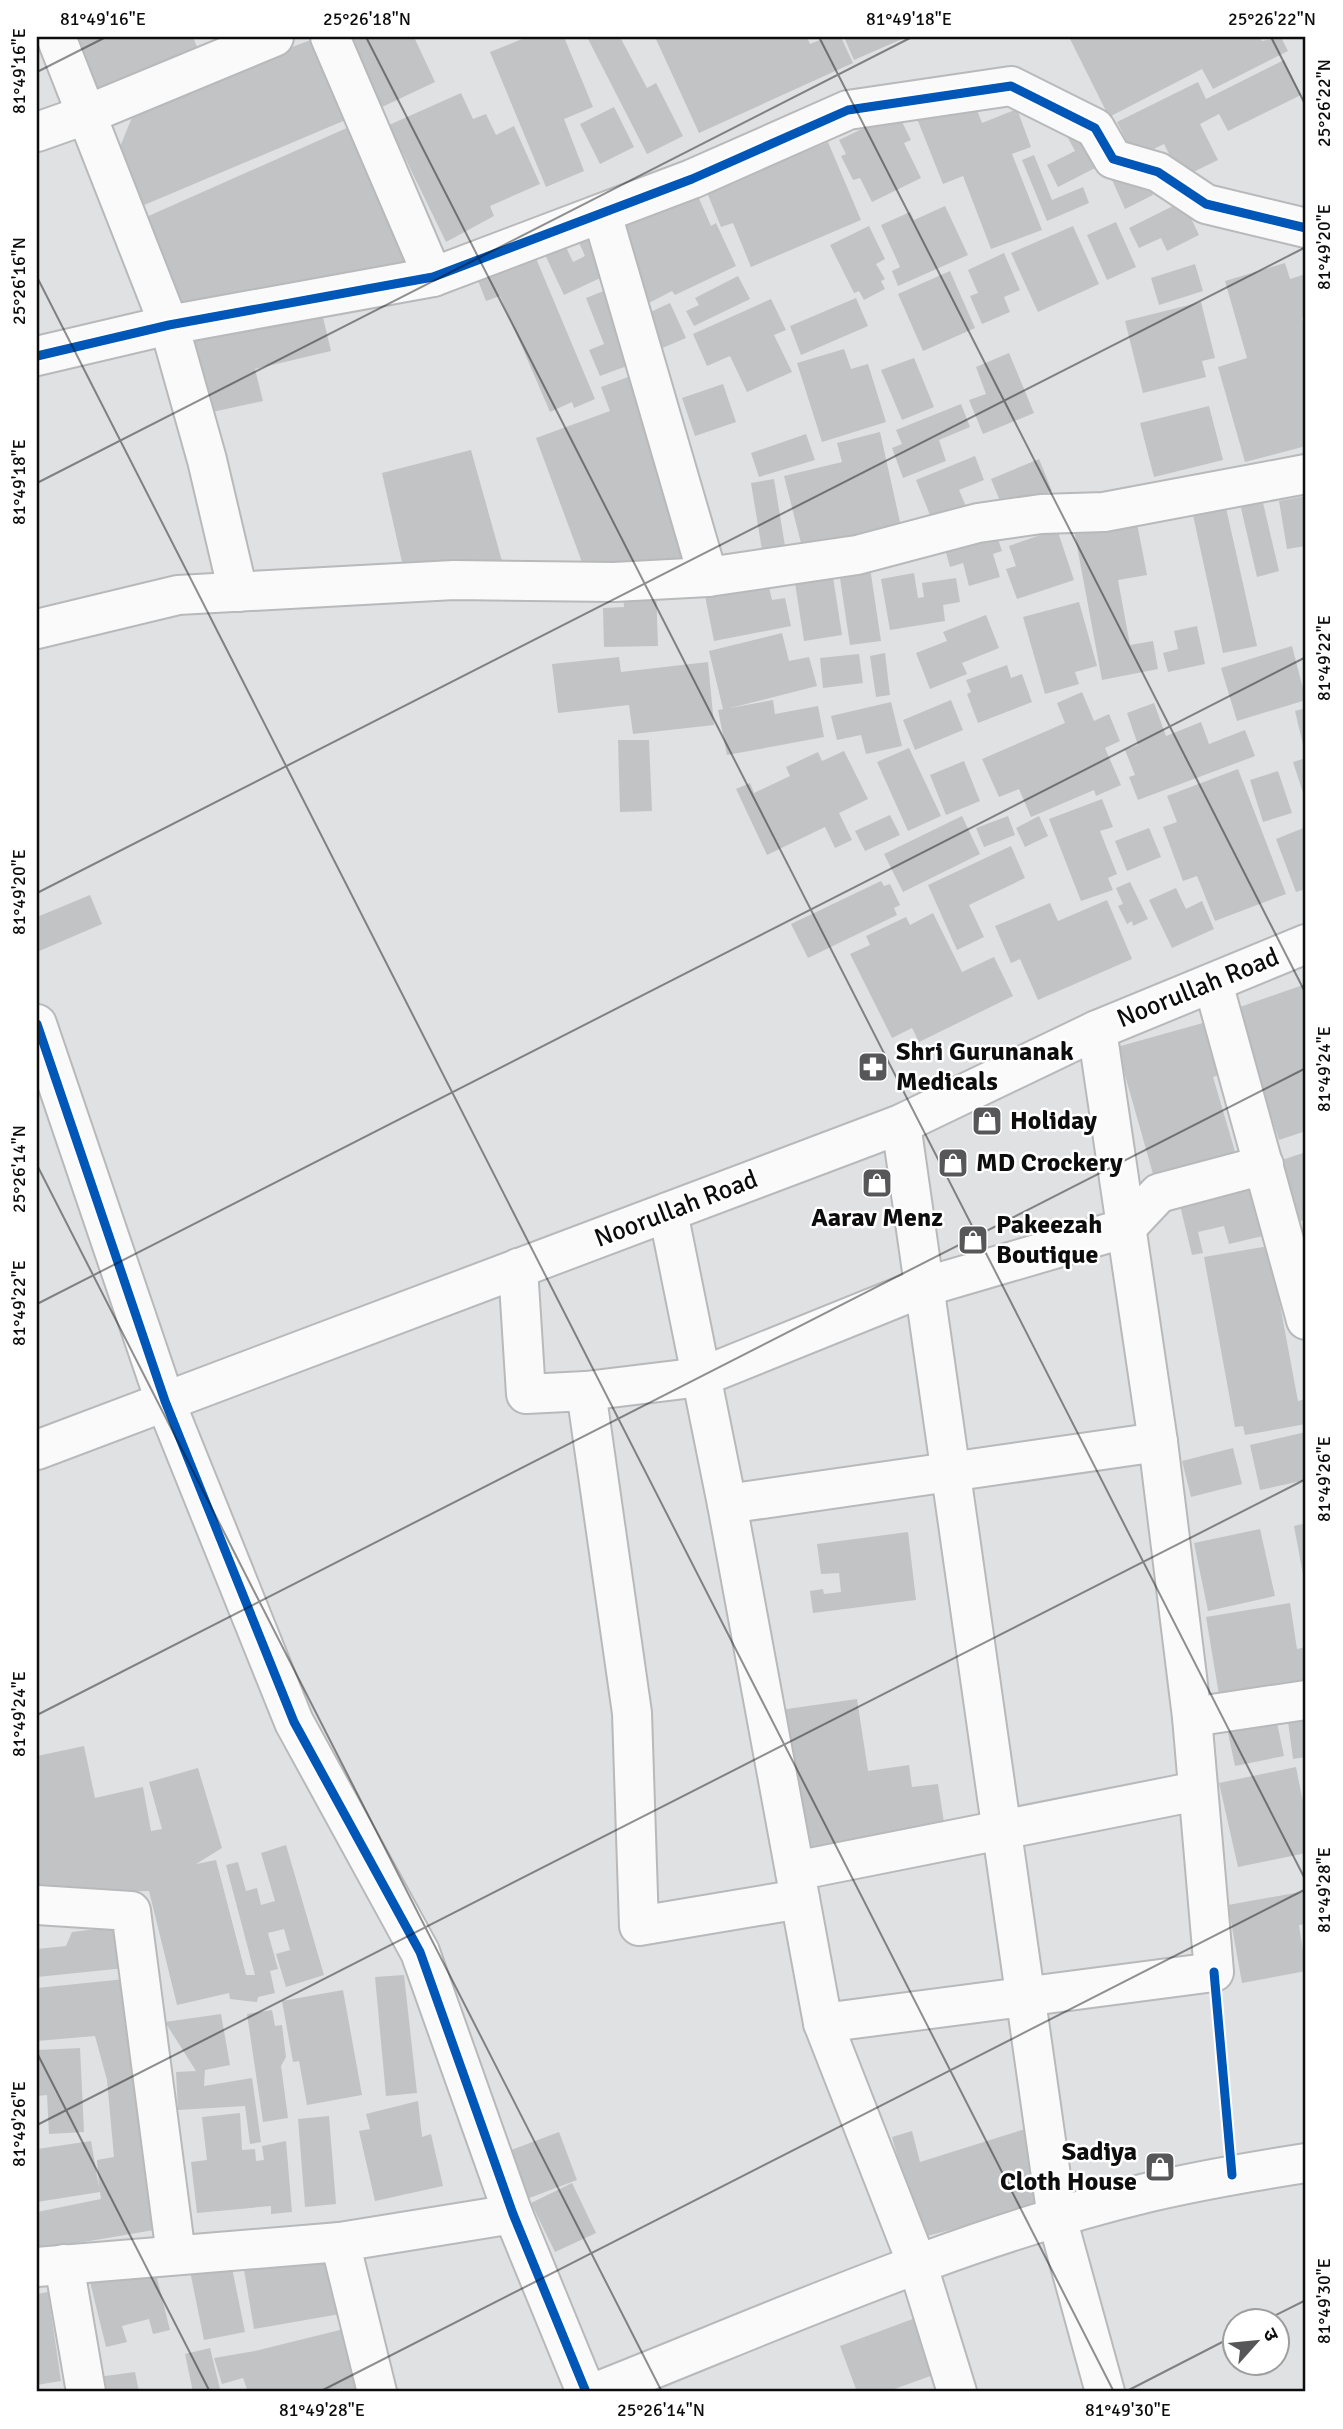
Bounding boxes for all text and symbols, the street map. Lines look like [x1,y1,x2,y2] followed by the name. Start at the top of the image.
[60,8,146,30] text: 81°49'16"E
[323,8,411,30] text: 25°26'18"N
[866,8,952,30] text: 81°49'18"E
[1228,8,1316,30] text: 25°26'22"N
[8,28,30,114] text: 81°49'16"E
[1313,59,1335,147] text: 25°26'22"N
[1313,204,1335,290] text: 81°49'20"E
[8,237,30,325] text: 25°26'16"N
[8,439,30,525] text: 81°49'18"E
[1313,615,1335,701] text: 81°49'22"E
[8,849,30,935] text: 81°49'20"E
[1112,941,1284,1035] street label: Noorullah Road
[1313,1026,1335,1112] text: 81°49'24"E
[896,1036,1074,1098] place label: Shri Gurunanak Medicals
[856,1050,890,1084] pharmacy icon: Shri Gurunanak Medicals
[970,1104,1004,1138] shop icon: Holiday
[1010,1105,1097,1137] place label: Holiday
[8,1125,30,1213] text: 25°26'14"N
[936,1146,970,1180] shop icon: MD Crockery
[976,1147,1123,1179] place label: MD Crockery
[590,1163,762,1255] street label: Noorullah Road
[860,1166,894,1200] shop icon: Aarav Menz
[811,1202,943,1234] place label: Aarav Menz
[996,1209,1102,1271] place label: Pakeezah Boutique
[956,1223,990,1257] shop icon: Pakeezah Boutique
[8,1260,30,1346] text: 81°49'22"E
[1313,1436,1335,1522] text: 81°49'26"E
[8,1671,30,1757] text: 81°49'24"E
[1313,1847,1335,1933] text: 81°49'28"E
[8,2081,30,2167] text: 81°49'26"E
[1000,2136,1137,2198] place label: Sadiya Cloth House
[1143,2150,1177,2184] shop icon: Sadiya Cloth House
[1313,2258,1335,2344] text: 81°49'30"E
[1220,2306,1290,2376] north arrow
[1257,2324,1284,2346] text: उ
[279,2399,365,2421] text: 81°49'28"E
[617,2399,705,2421] text: 25°26'14"N
[1085,2399,1171,2421] text: 81°49'30"E

